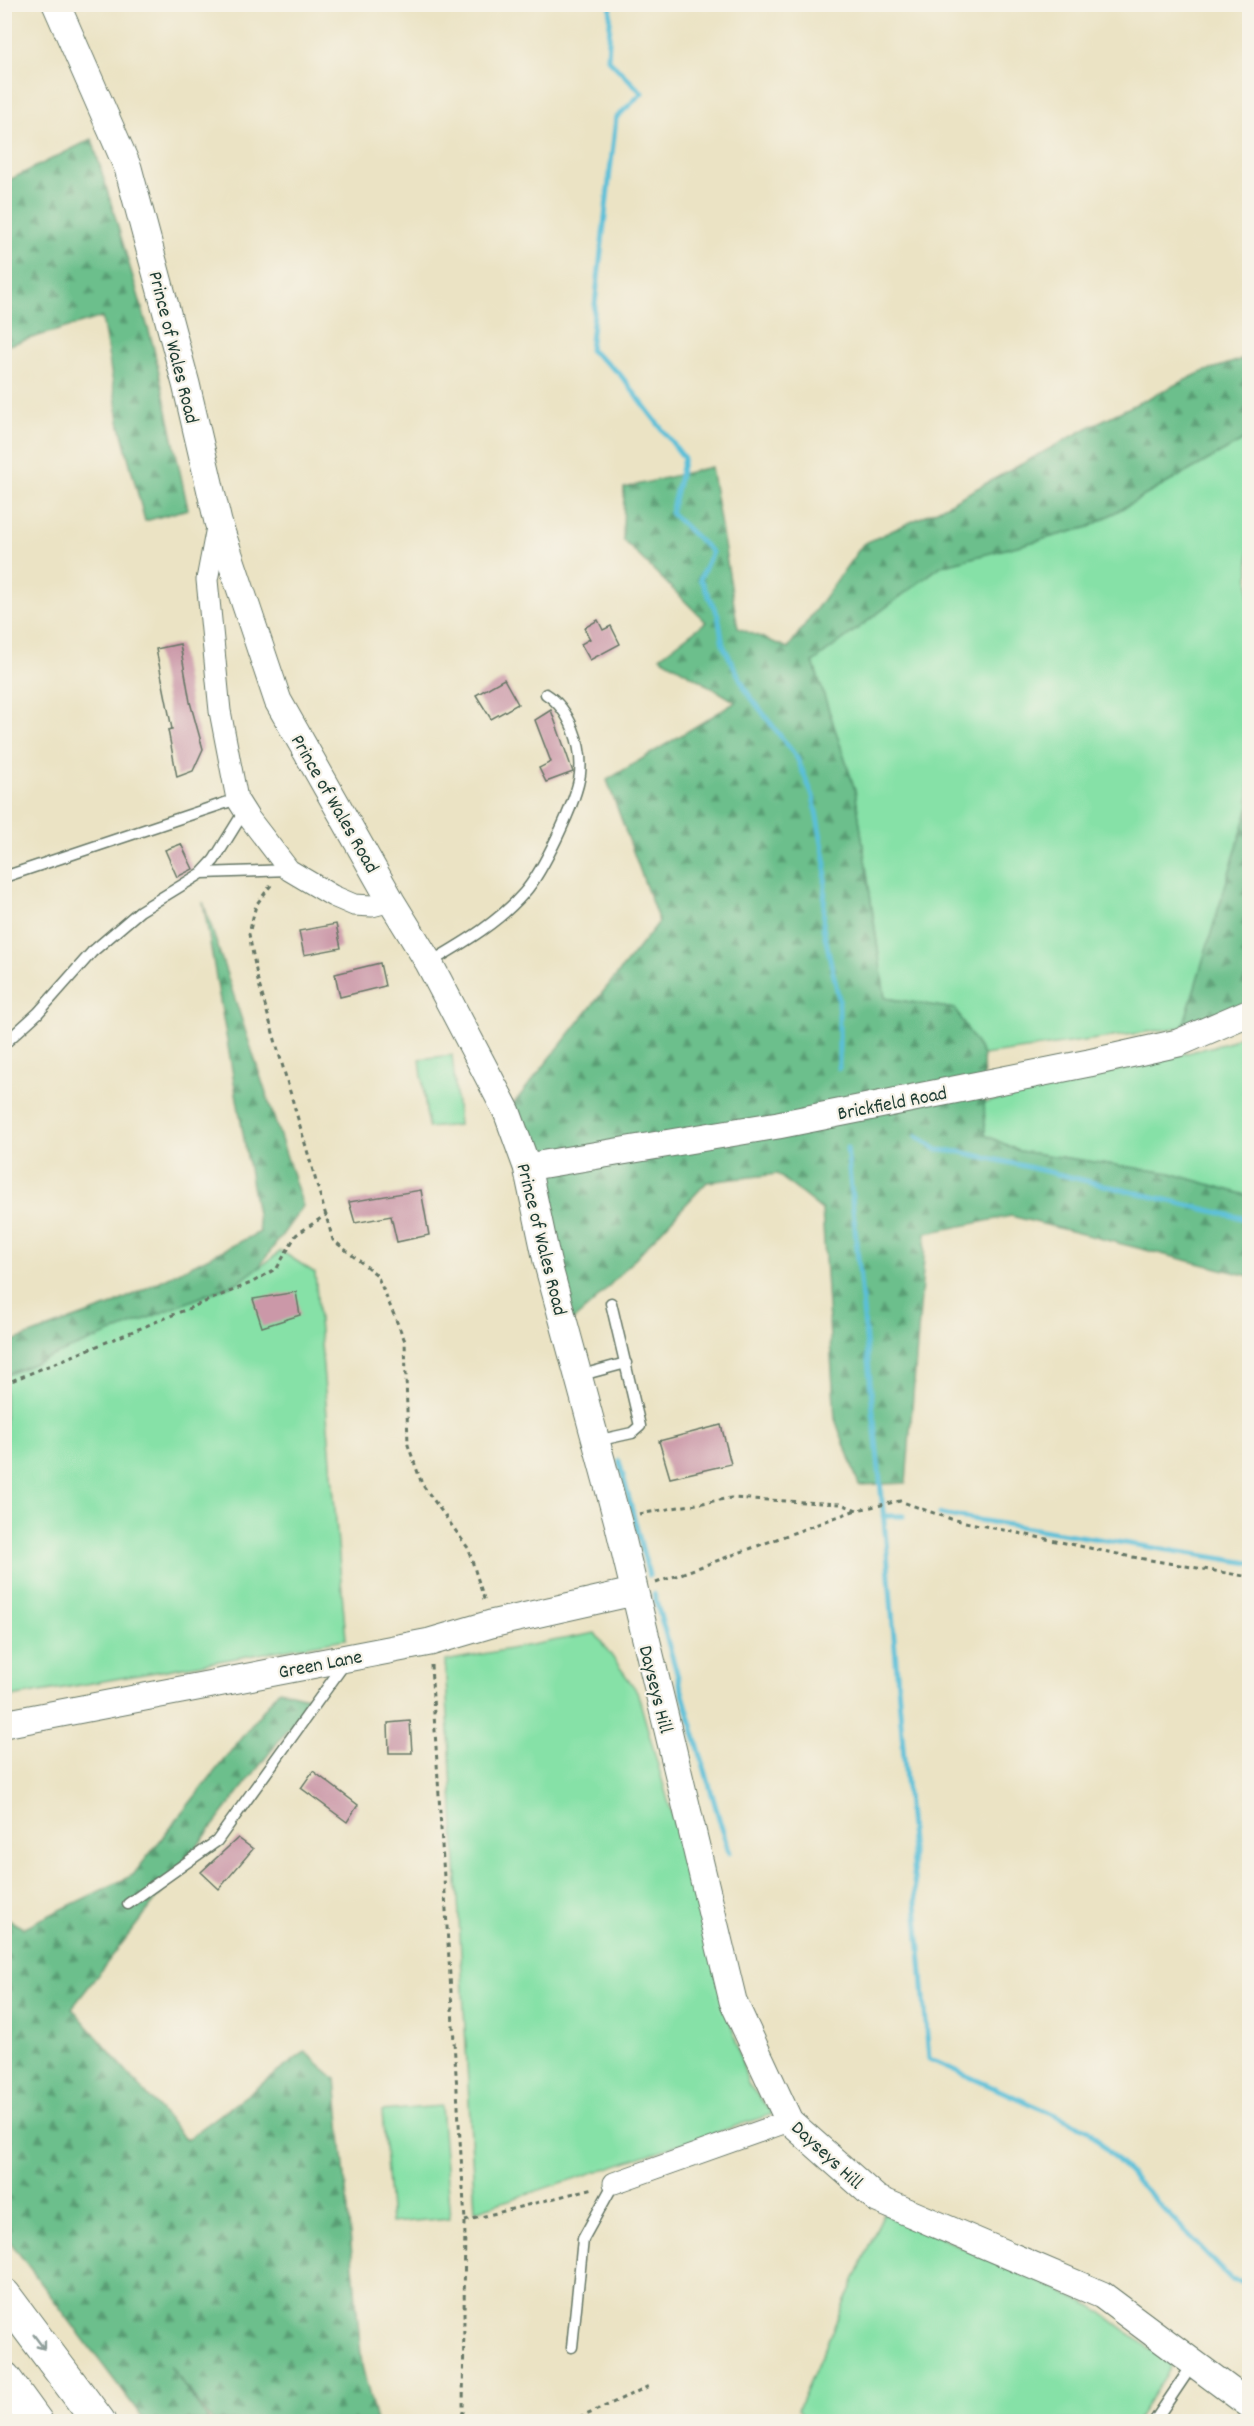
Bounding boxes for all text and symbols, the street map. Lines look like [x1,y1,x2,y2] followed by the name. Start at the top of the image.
[140,269,205,427] street label: Prince of Wales Road
[282,730,385,879] street label: Prince of Wales Road
[835,1081,950,1129] street label: Brickfield Road
[508,1161,573,1319] street label: Prince of Wales Road
[630,1643,679,1737] street label: Dayseys Hill
[276,1644,365,1688] street label: Green Lane
[784,2115,868,2197] street label: Dayseys Hill
[33,2333,46,2349] one-way arrow

